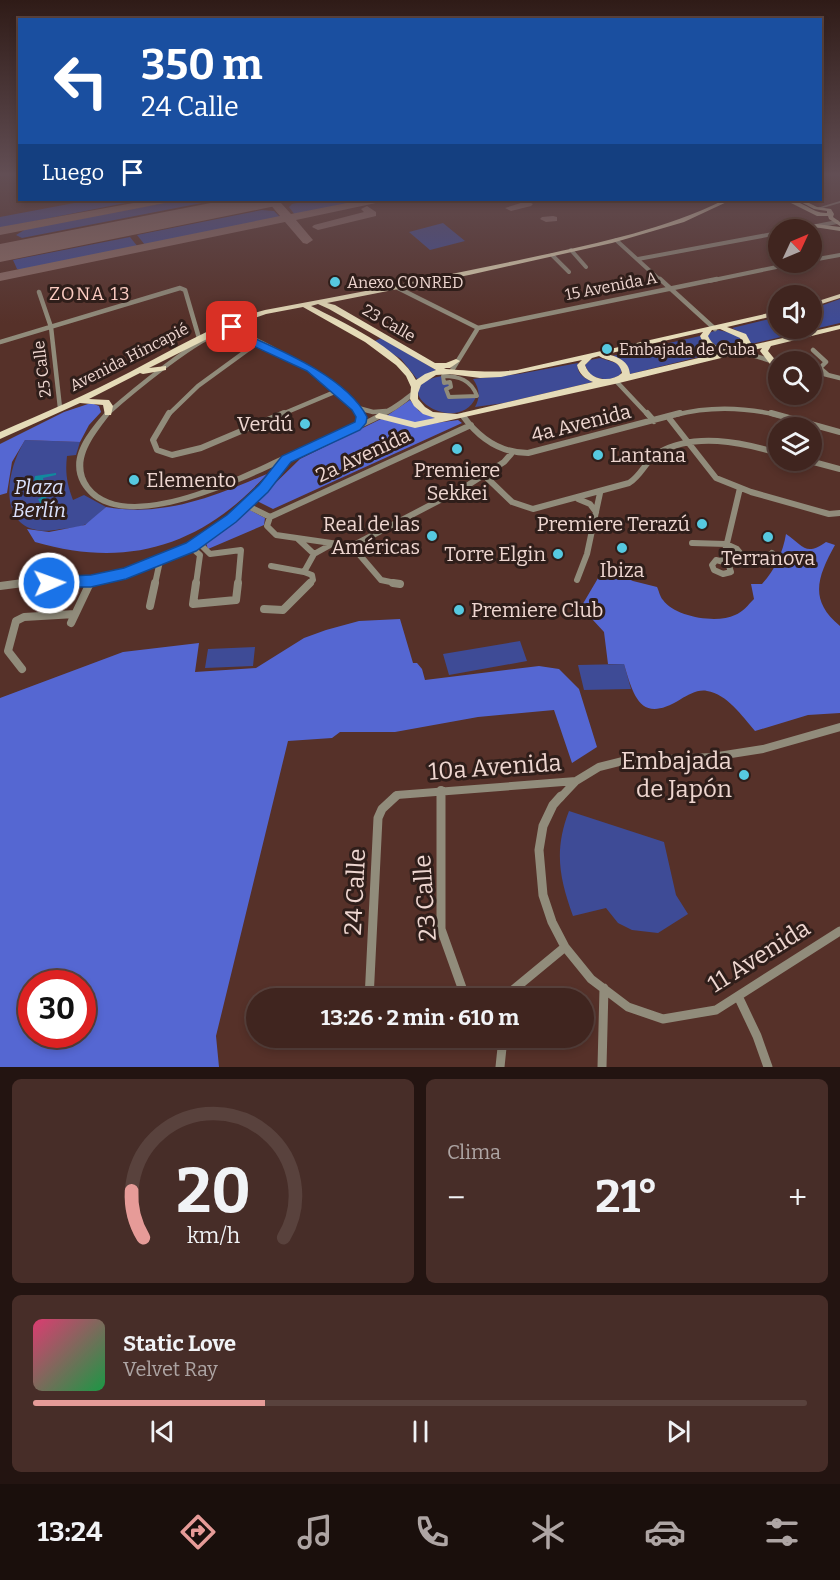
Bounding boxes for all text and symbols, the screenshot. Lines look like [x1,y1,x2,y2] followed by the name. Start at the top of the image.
[141,40,262,90] text: 350 m
[42,42,120,120] icon: left
[141,91,239,123] text: 24 Calle
[116,156,149,189] icon: arrive
[42,159,104,186] text: Luego
[768,219,822,273] north arrow
[768,219,822,471] map controls
[563,268,659,304] street label: 15 Avenida A
[347,273,464,292] place label: Anexo CONRED
[328,275,342,289] marker: Anexo CONRED
[49,283,131,305] district label: ZONA 13
[768,285,822,339] button: sound
[359,300,419,346] street label: 23 Calle
[206,301,257,352] pin
[215,310,248,343] icon: arrive
[66,319,192,395] street label: Avenida Hincapié
[29,339,55,399] street label: 25 Calle
[619,340,756,359] place label: Embajada de Cuba
[600,342,614,356] marker: Embajada de Cuba
[768,351,822,405] button: search
[529,399,633,447] street label: 4a Avenida
[237,412,293,436] place label: Verdú
[298,417,312,431] marker: Verdú
[768,417,822,471] button: layers
[312,423,414,487] street label: 2a Avenida
[450,442,464,456] marker: Premiere Sekkei
[610,443,686,467] place label: Lantana
[591,448,605,462] marker: Lantana
[414,458,500,505] place label: Premiere Sekkei
[146,468,236,492] place label: Elemento
[127,473,141,487] marker: Elemento
[12,475,66,522] park label: Plaza Berlín
[323,512,420,559] place label: Real de las Américas
[537,512,690,536] place label: Premiere Terazú
[695,517,709,531] marker: Premiere Terazú
[425,529,439,543] marker: Real de las Américas
[761,530,775,544] marker: Terranova
[615,541,629,555] marker: Ibiza
[444,542,546,566] place label: Torre Elgin
[721,546,815,570] place label: Terranova
[551,547,565,561] marker: Torre Elgin
[17,551,81,615] position arrow
[599,558,645,582] place label: Ibiza
[471,598,603,622] place label: Premiere Club
[452,603,466,617] marker: Premiere Club
[621,747,732,803] place label: Embajada de Japón
[427,748,563,786] street label: 10a Avenida
[737,768,751,782] marker: Embajada de Japón
[339,848,371,936] street label: 24 Calle
[408,854,442,942] street label: 23 Calle
[703,914,815,998] street label: 11 Avenida
[18,970,96,1048] speed limit sign: 30
[321,1004,519,1031] text: 13:26 · 2 min · 610 m
[447,1140,501,1164] text: Clima
[176,1154,250,1229] text: 20
[595,1170,658,1224] text: 21°
[447,1178,465,1218] text: −
[788,1178,807,1218] text: +
[186,1223,240,1249] text: km/h
[123,1330,236,1357] text: Static Love
[123,1357,218,1381] text: Velvet Ray
[146,1415,179,1448] icon: previous
[404,1415,437,1448] icon: pause
[662,1415,695,1448] icon: next
[177,1511,219,1553] icon: directions
[294,1511,336,1553] icon: music
[411,1511,453,1553] icon: phone
[527,1511,569,1553] icon: climate
[644,1511,686,1553] icon: car
[761,1511,803,1553] icon: filters
[37,1516,103,1548] text: 13:24

